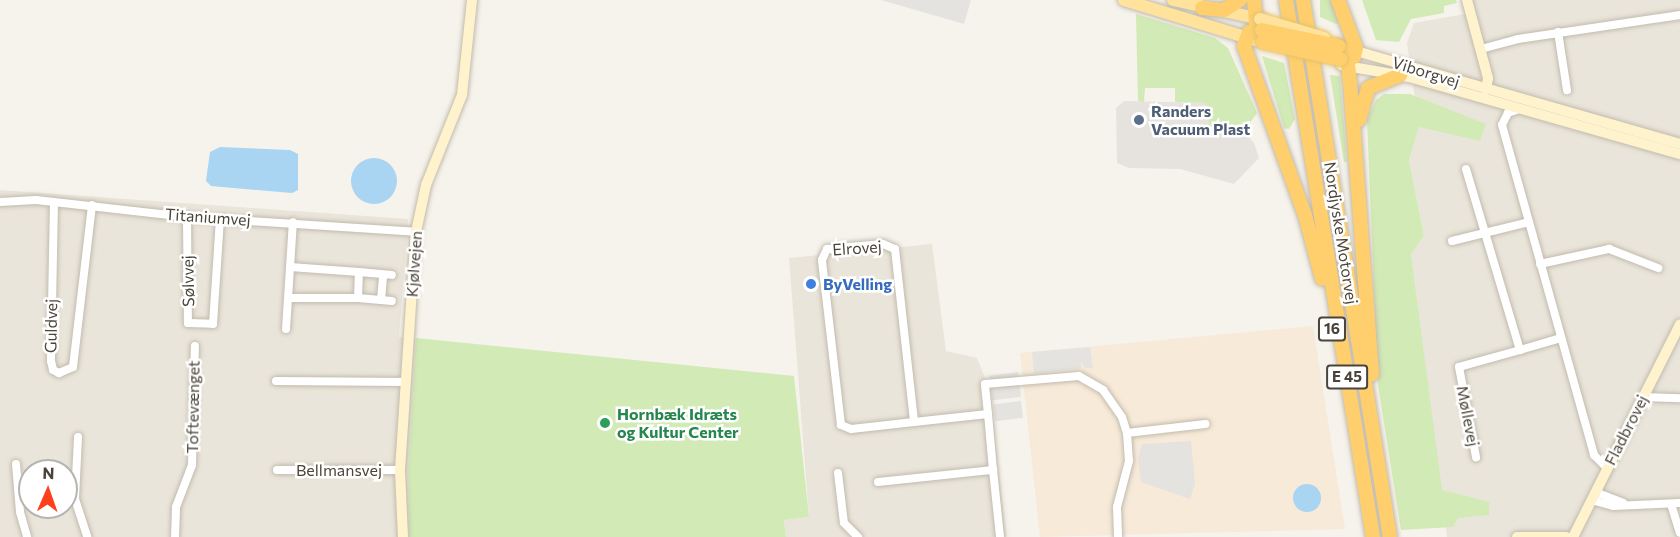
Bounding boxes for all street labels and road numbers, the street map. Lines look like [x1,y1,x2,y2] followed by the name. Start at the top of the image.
[1390,53,1462,91] street label: Viborgvej
[1320,160,1362,306] street label: Nordjyske Motorvej
[165,204,251,230] street label: Titaniumvej
[402,230,426,298] street label: Kjølvejen
[832,237,882,259] street label: Elrovej
[178,255,198,307] street label: Sølvvej
[41,299,61,353] street label: Guldvej
[1317,317,1347,341] road number: 16
[183,360,203,454] street label: Toftevænget
[1326,365,1368,389] road number: E 45
[1453,384,1483,448] street label: Møllevej
[1600,392,1652,468] street label: Fladbrovej
[296,460,382,480] street label: Bellmansvej

